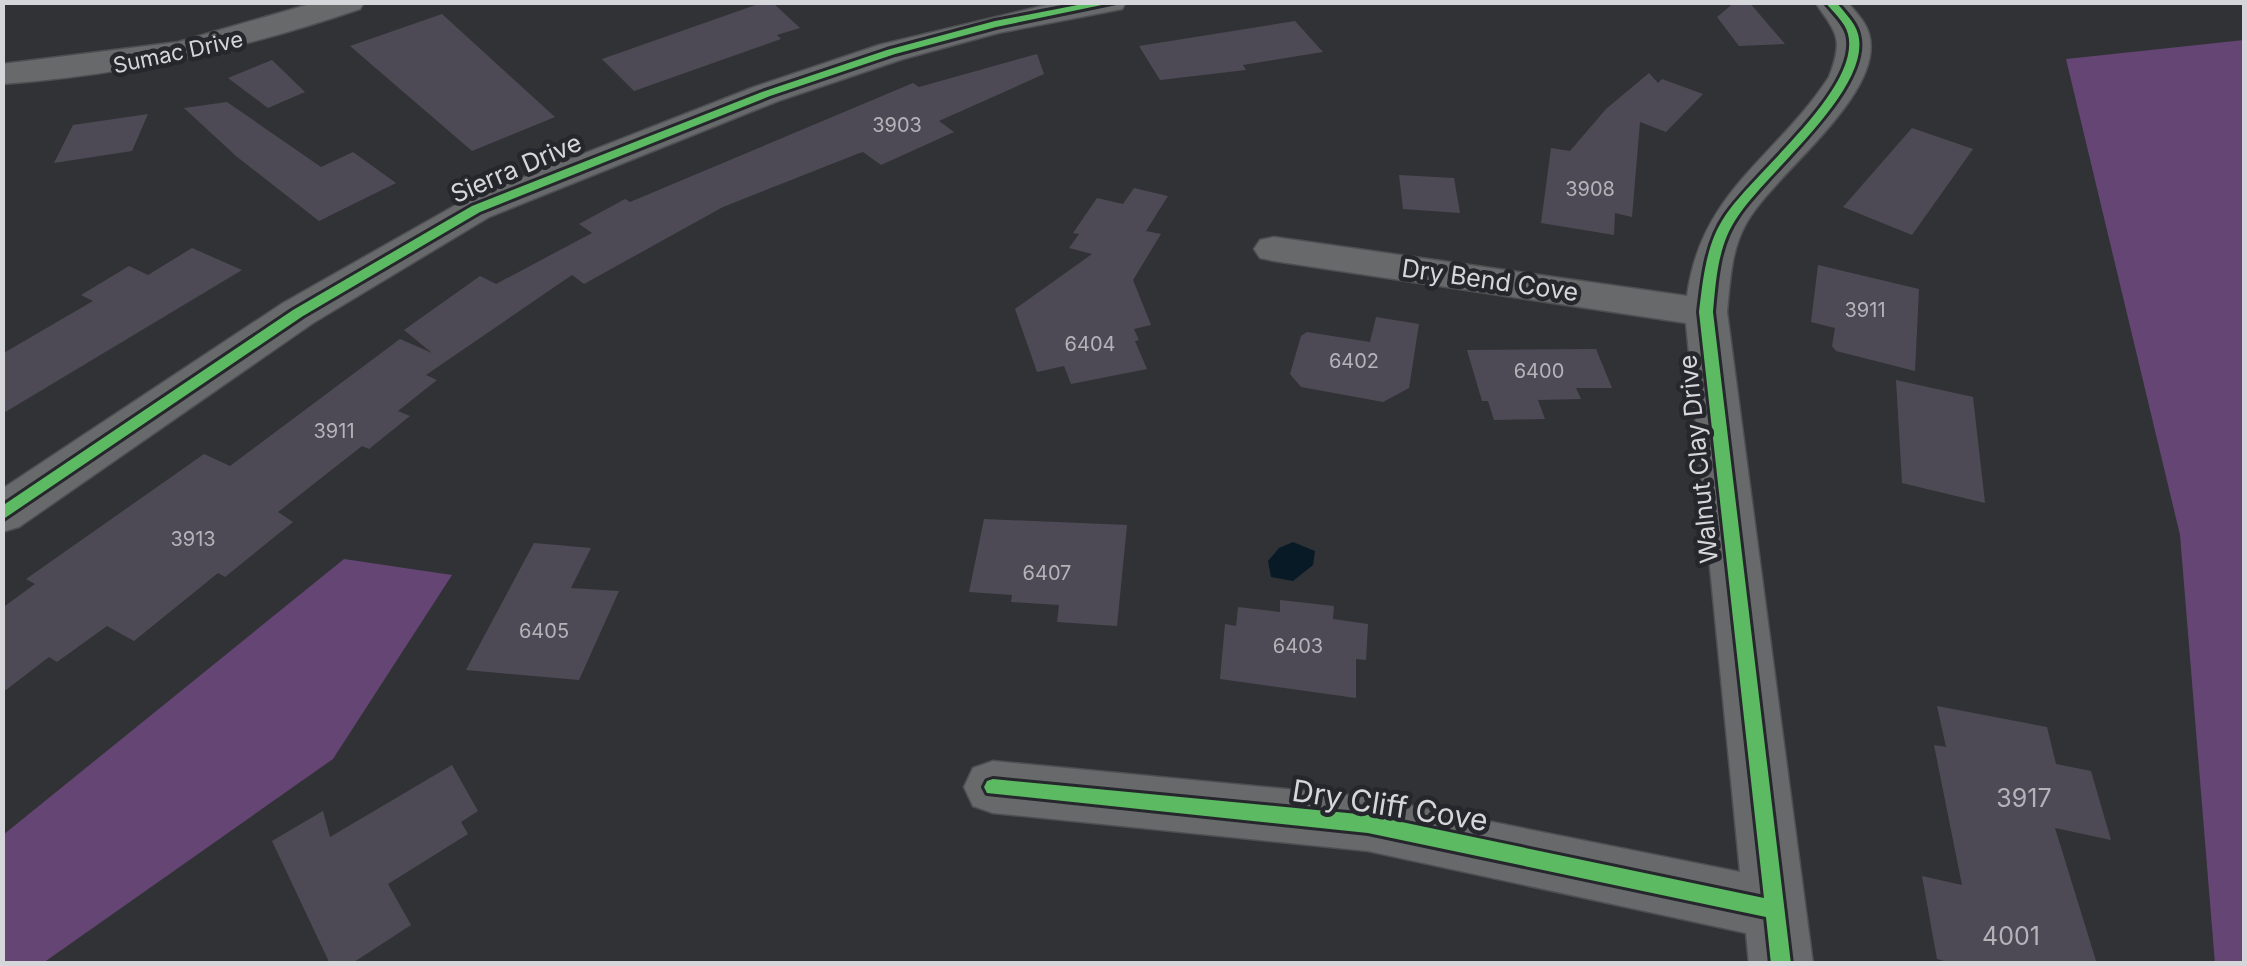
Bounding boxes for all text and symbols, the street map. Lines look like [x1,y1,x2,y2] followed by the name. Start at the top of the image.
[111,26,245,78] street label: Sumac Drive
[872,113,922,137] house number: 3903
[446,127,586,209] street label: Sierra Drive
[1565,177,1615,201] house number: 3908
[1400,253,1580,307] street label: Dry Bend Cove
[1844,298,1886,322] house number: 3911
[1065,332,1115,356] house number: 6404
[1329,349,1379,373] house number: 6402
[1672,353,1724,565] street label: Walnut Clay Drive
[1514,359,1564,383] house number: 6400
[313,419,355,443] house number: 3911
[170,527,216,551] house number: 3913
[1023,561,1071,585] house number: 6407
[519,619,569,643] house number: 6405
[1273,634,1323,658] house number: 6403
[1290,772,1491,838] street label: Dry Cliff Cove
[1996,783,2052,813] house number: 3917
[1982,921,2040,951] house number: 4001

